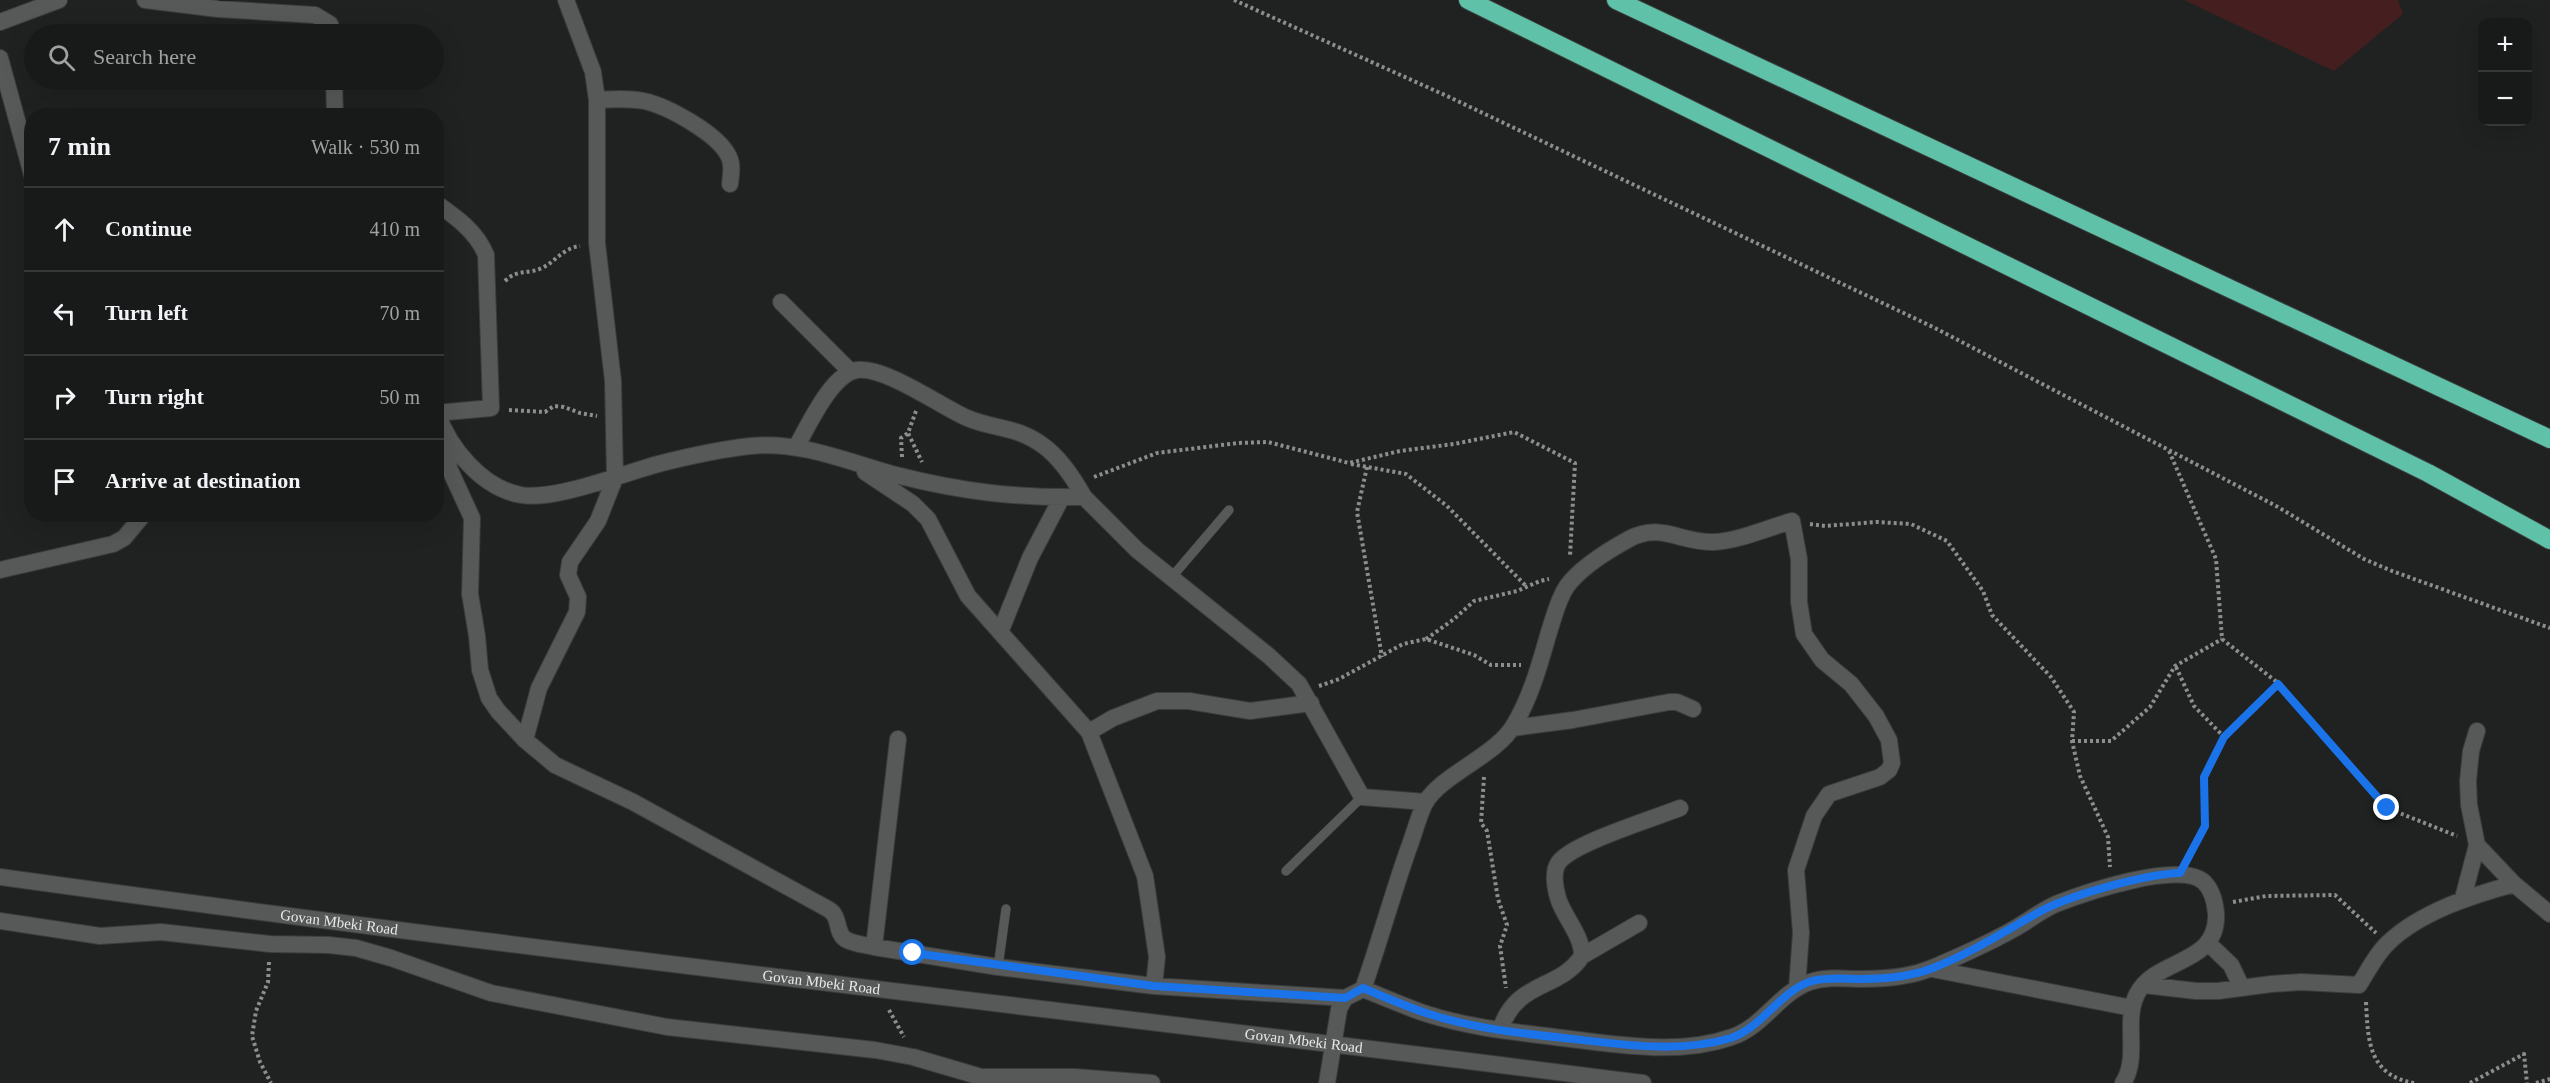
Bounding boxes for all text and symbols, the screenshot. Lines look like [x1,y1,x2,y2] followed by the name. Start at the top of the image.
[2478,18,2532,126] map controls
[2478,18,2532,72] button: +
[24,24,444,90] search box
[45,41,78,74] icon: search
[93,44,196,69] text: Search here
[2478,72,2532,126] button: −
[48,132,111,161] text: 7 min
[311,136,420,158] text: Walk · 530 m
[48,213,81,246] icon: ahead
[105,216,192,241] text: Continue
[369,218,420,240] text: 410 m
[48,297,81,330] icon: left
[105,300,188,325] text: Turn left
[379,302,420,324] text: 70 m
[48,381,81,414] icon: right
[105,384,204,409] text: Turn right
[379,386,420,408] text: 50 m
[48,465,81,498] icon: arrive
[105,468,301,493] text: Arrive at destination
[2373,794,2399,820] route end
[279,907,399,938] street label: Govan Mbeki Road
[899,939,925,965] route start
[762,967,881,997] street label: Govan Mbeki Road
[1244,1026,1364,1056] street label: Govan Mbeki Road

